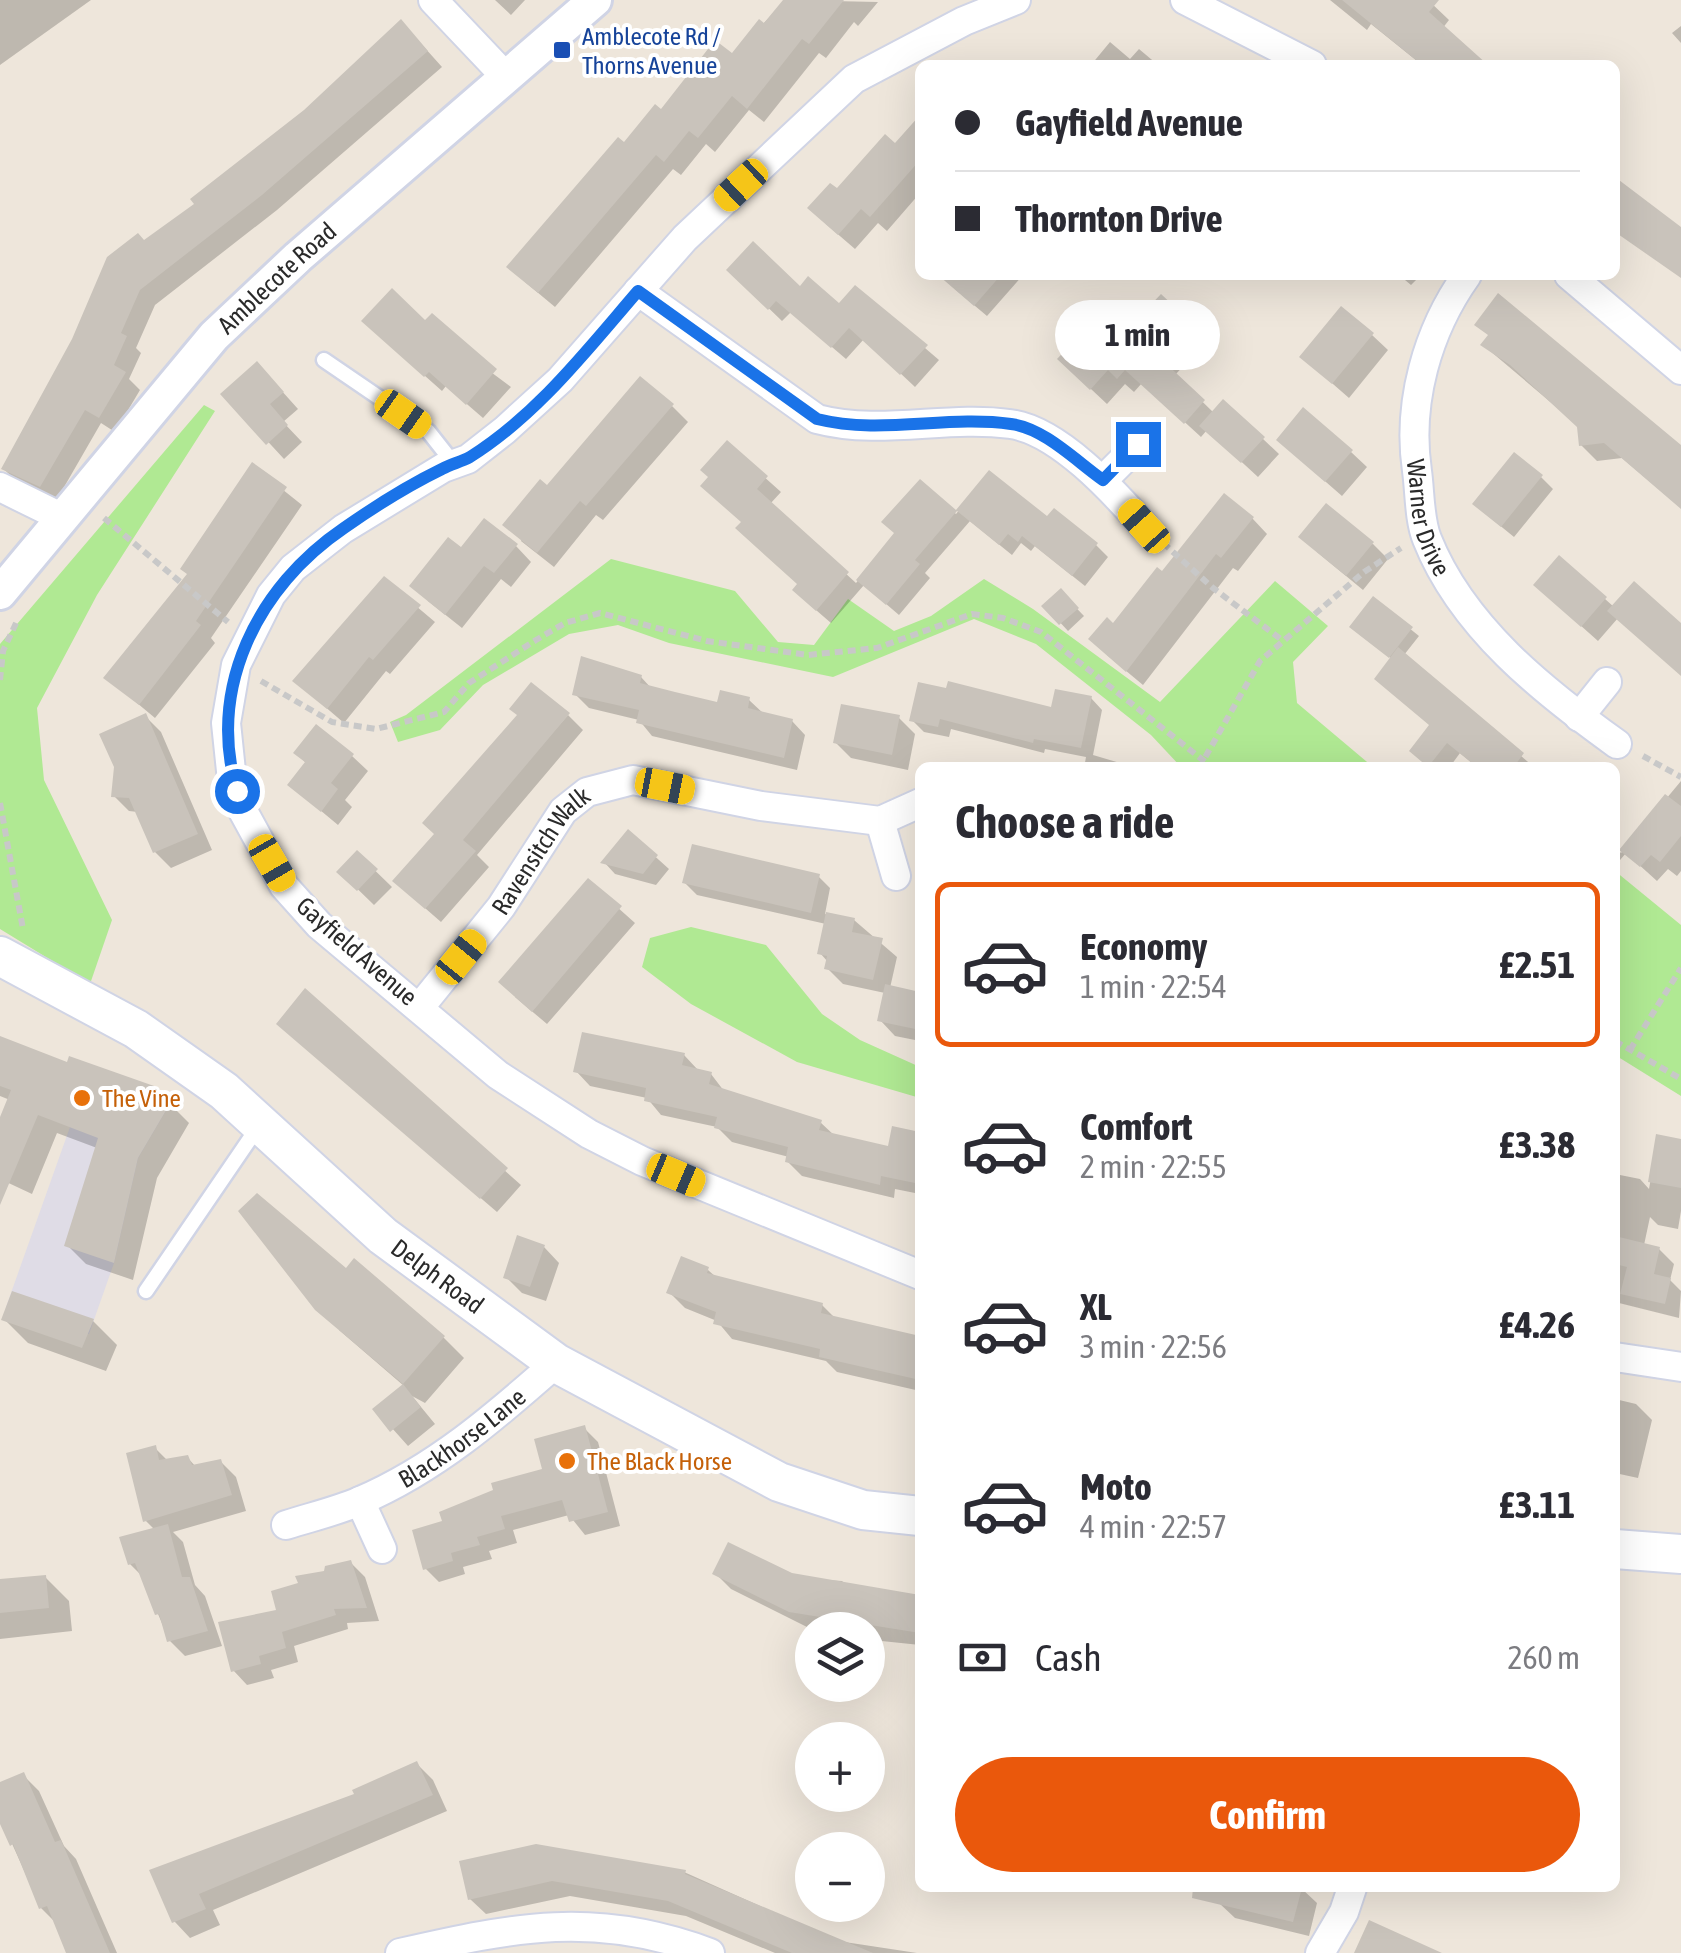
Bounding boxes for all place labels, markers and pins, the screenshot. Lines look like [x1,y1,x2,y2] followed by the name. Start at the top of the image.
[582,22,721,79] place label: Amblecote Rd / Thorns Avenue
[551,39,573,61] marker: Amblecote Rd / Thorns Avenue
[102,1084,181,1112] place label: The Vine
[71,1087,93,1109] marker: The Vine
[587,1447,732,1475] place label: The Black Horse
[556,1450,578,1472] marker: The Black Horse

